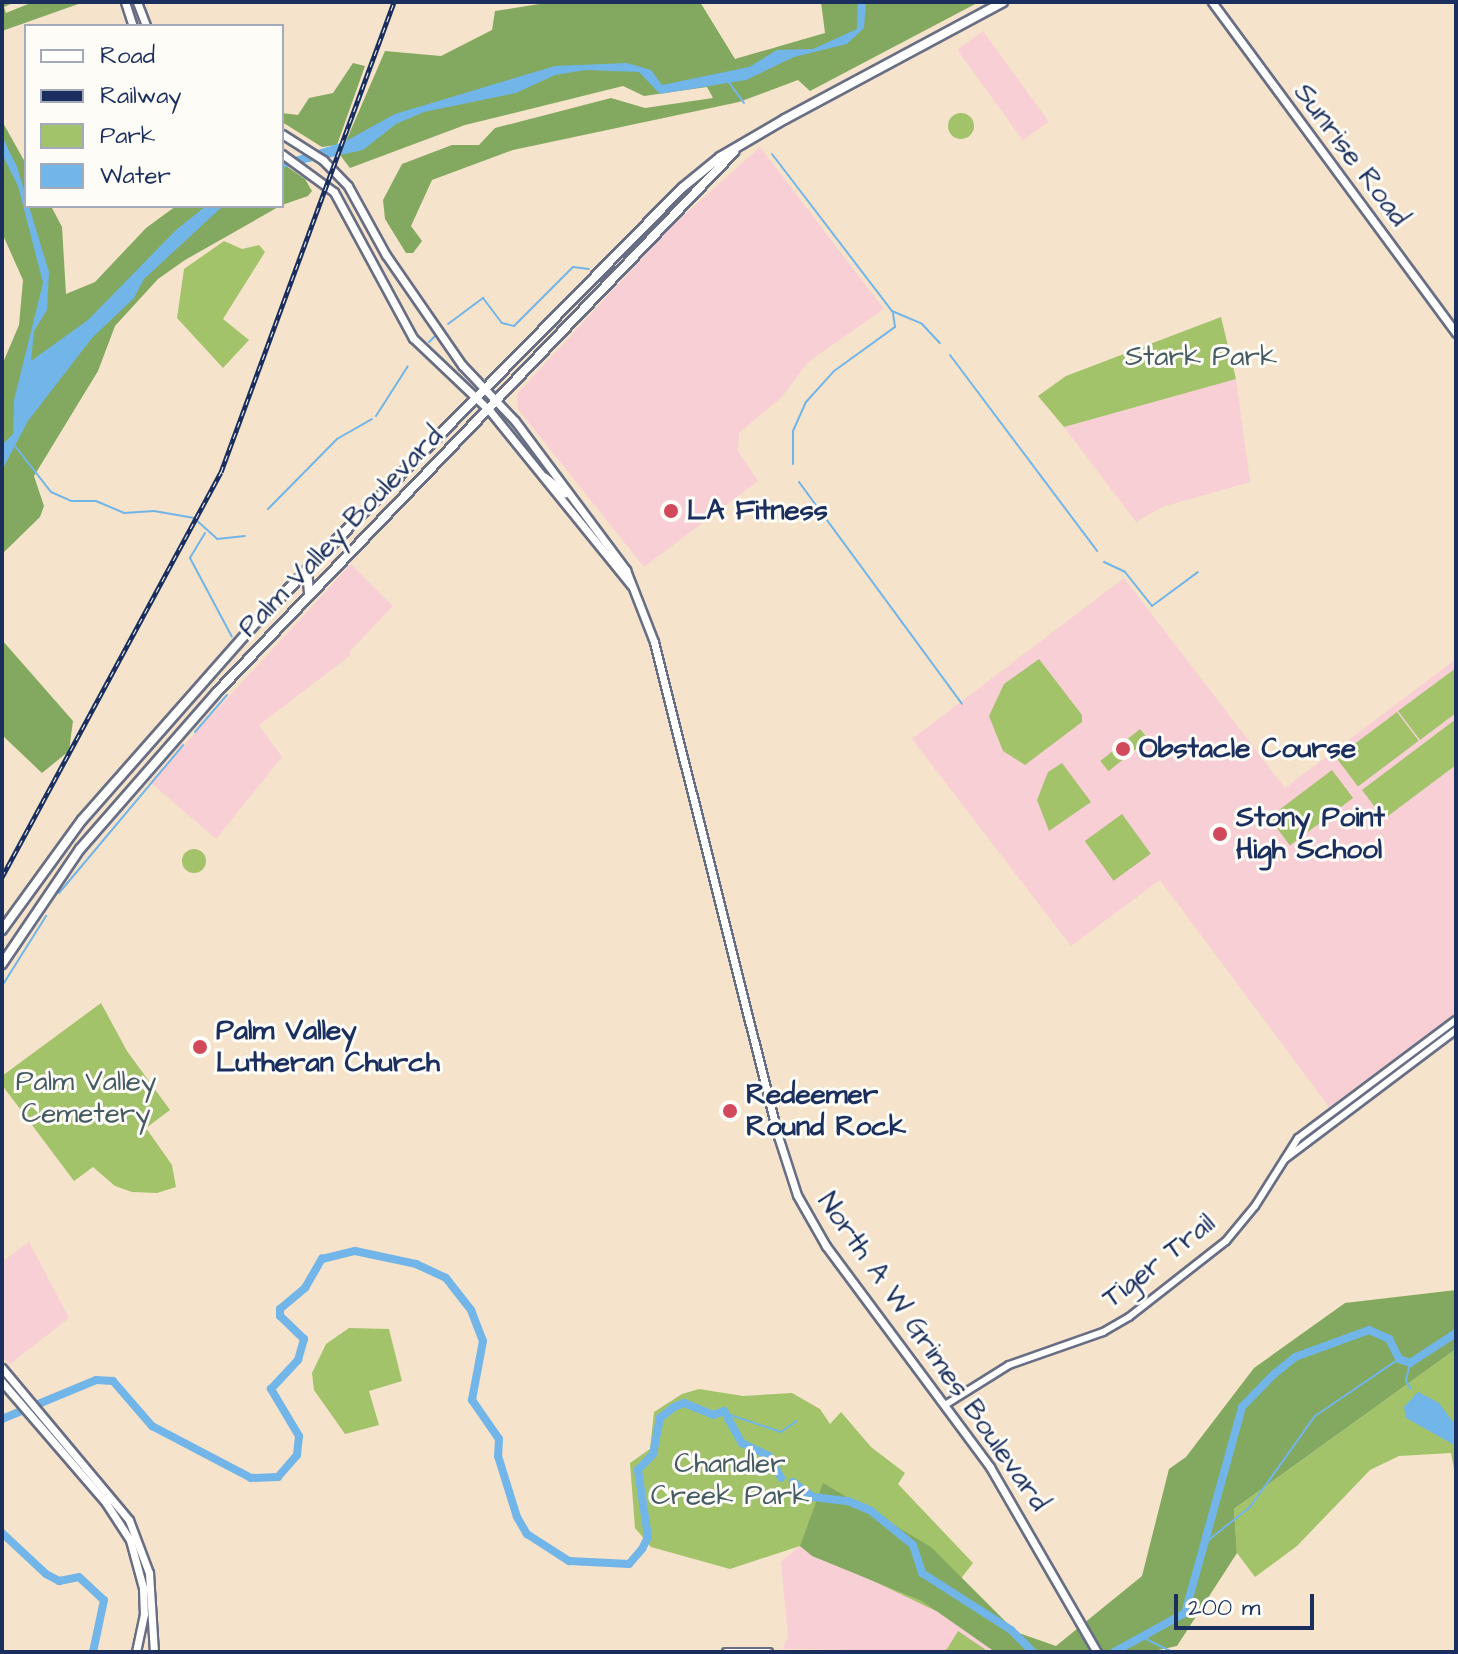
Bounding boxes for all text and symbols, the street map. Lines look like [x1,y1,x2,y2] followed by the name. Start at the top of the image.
[24,24,284,208] legend
[100,39,155,73] text: Road
[1286,77,1416,233] street label: Sunrise Road
[100,79,182,113] text: Railway
[100,119,156,153] text: Park
[100,159,171,193] text: Water
[1125,340,1277,374] park label: Stark Park
[232,420,450,644] street label: Palm Valley Boulevard
[687,494,828,528] place label: LA Fitness
[662,502,680,520] marker: LA Fitness
[1139,732,1356,766] place label: Obstacle Course
[1114,740,1132,758] marker: Obstacle Course
[1236,801,1385,867] place label: Stony Point High School
[1211,825,1229,843] marker: Stony Point High School
[216,1014,440,1080] place label: Palm Valley Lutheran Church
[191,1038,209,1056] marker: Palm Valley Lutheran Church
[16,1065,156,1131] park label: Palm Valley Cemetery
[746,1078,906,1144] place label: Redeemer Round Rock
[721,1102,739,1120] marker: Redeemer Round Rock
[810,1186,1056,1518] street label: North A W Grimes Boulevard
[1096,1207,1222,1315] street label: Tiger Trail
[651,1447,809,1513] park label: Chandler Creek Park
[1178,1578,1318,1628] scale bar
[1188,1591,1260,1625] text: 200 m

